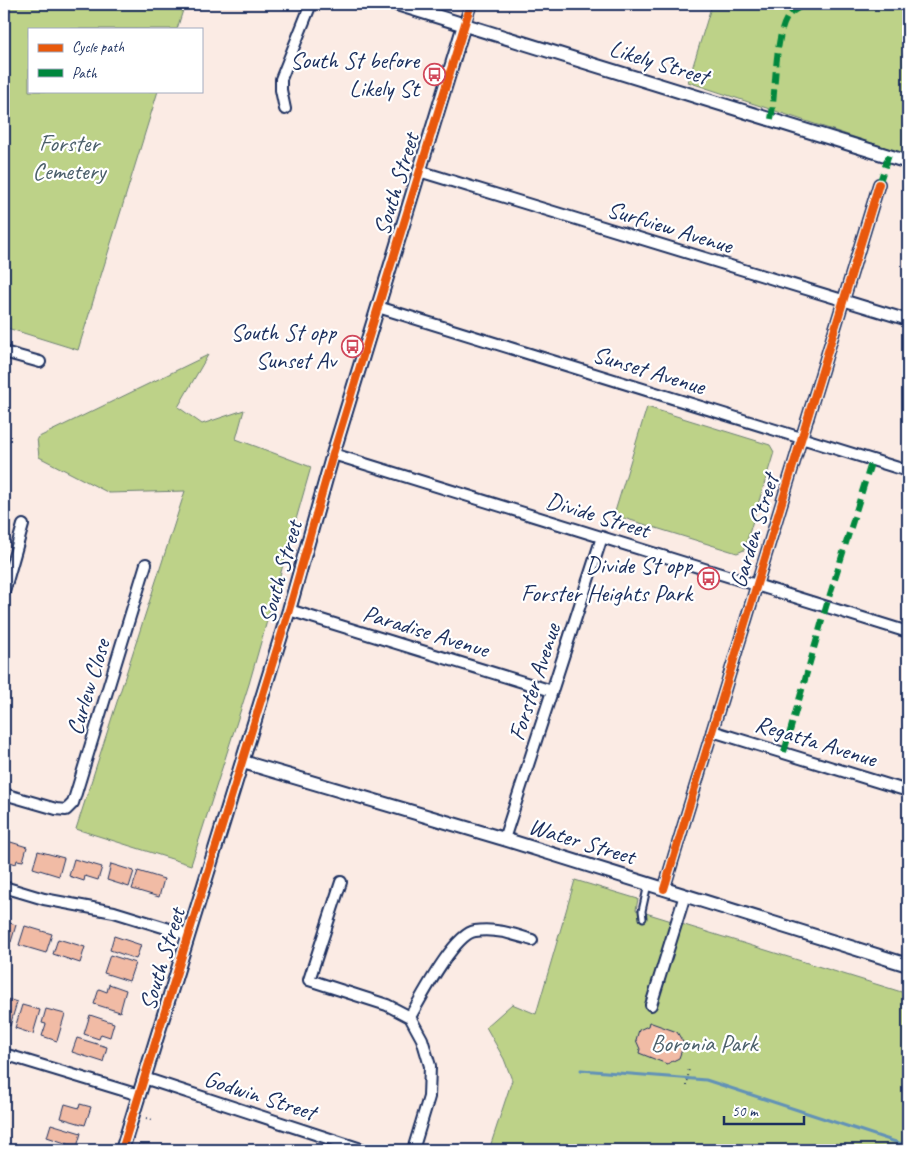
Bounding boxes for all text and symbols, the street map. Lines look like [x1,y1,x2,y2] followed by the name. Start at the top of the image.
[28,28,202,92] legend
[606,33,715,92] street label: Likely Street
[72,38,124,57] text: Cycle path
[290,45,421,103] place label: South St before Likely St
[423,62,447,86] bus stop icon: South St before Likely St
[72,64,98,83] text: Path
[366,127,426,239] street label: South Street
[33,128,107,186] park label: Forster Cemetery
[604,194,738,261] street label: Surfview Avenue
[231,317,338,375] place label: South St opp Sunset Av
[340,334,364,358] bus stop icon: South St opp Sunset Av
[589,339,711,402] street label: Sunset Avenue
[723,468,786,591] street label: Garden Street
[543,485,655,545] street label: Divide Street
[251,515,309,627] street label: South Street
[521,550,694,608] place label: Divide St opp Forster Heights Park
[696,567,720,591] bus stop icon: Divide St opp Forster Heights Park
[360,598,495,665] street label: Paradise Avenue
[501,618,568,744] street label: Forster Avenue
[59,633,117,739] street label: Curlew Close
[752,708,882,774] street label: Regatta Avenue
[525,811,641,872] street label: Water Street
[132,902,192,1014] street label: South Street
[651,1028,760,1058] park label: Boronia Park
[201,1063,322,1128] street label: Godwin Street
[724,1094,804,1126] scale bar
[732,1102,759,1121] text: 50 m

